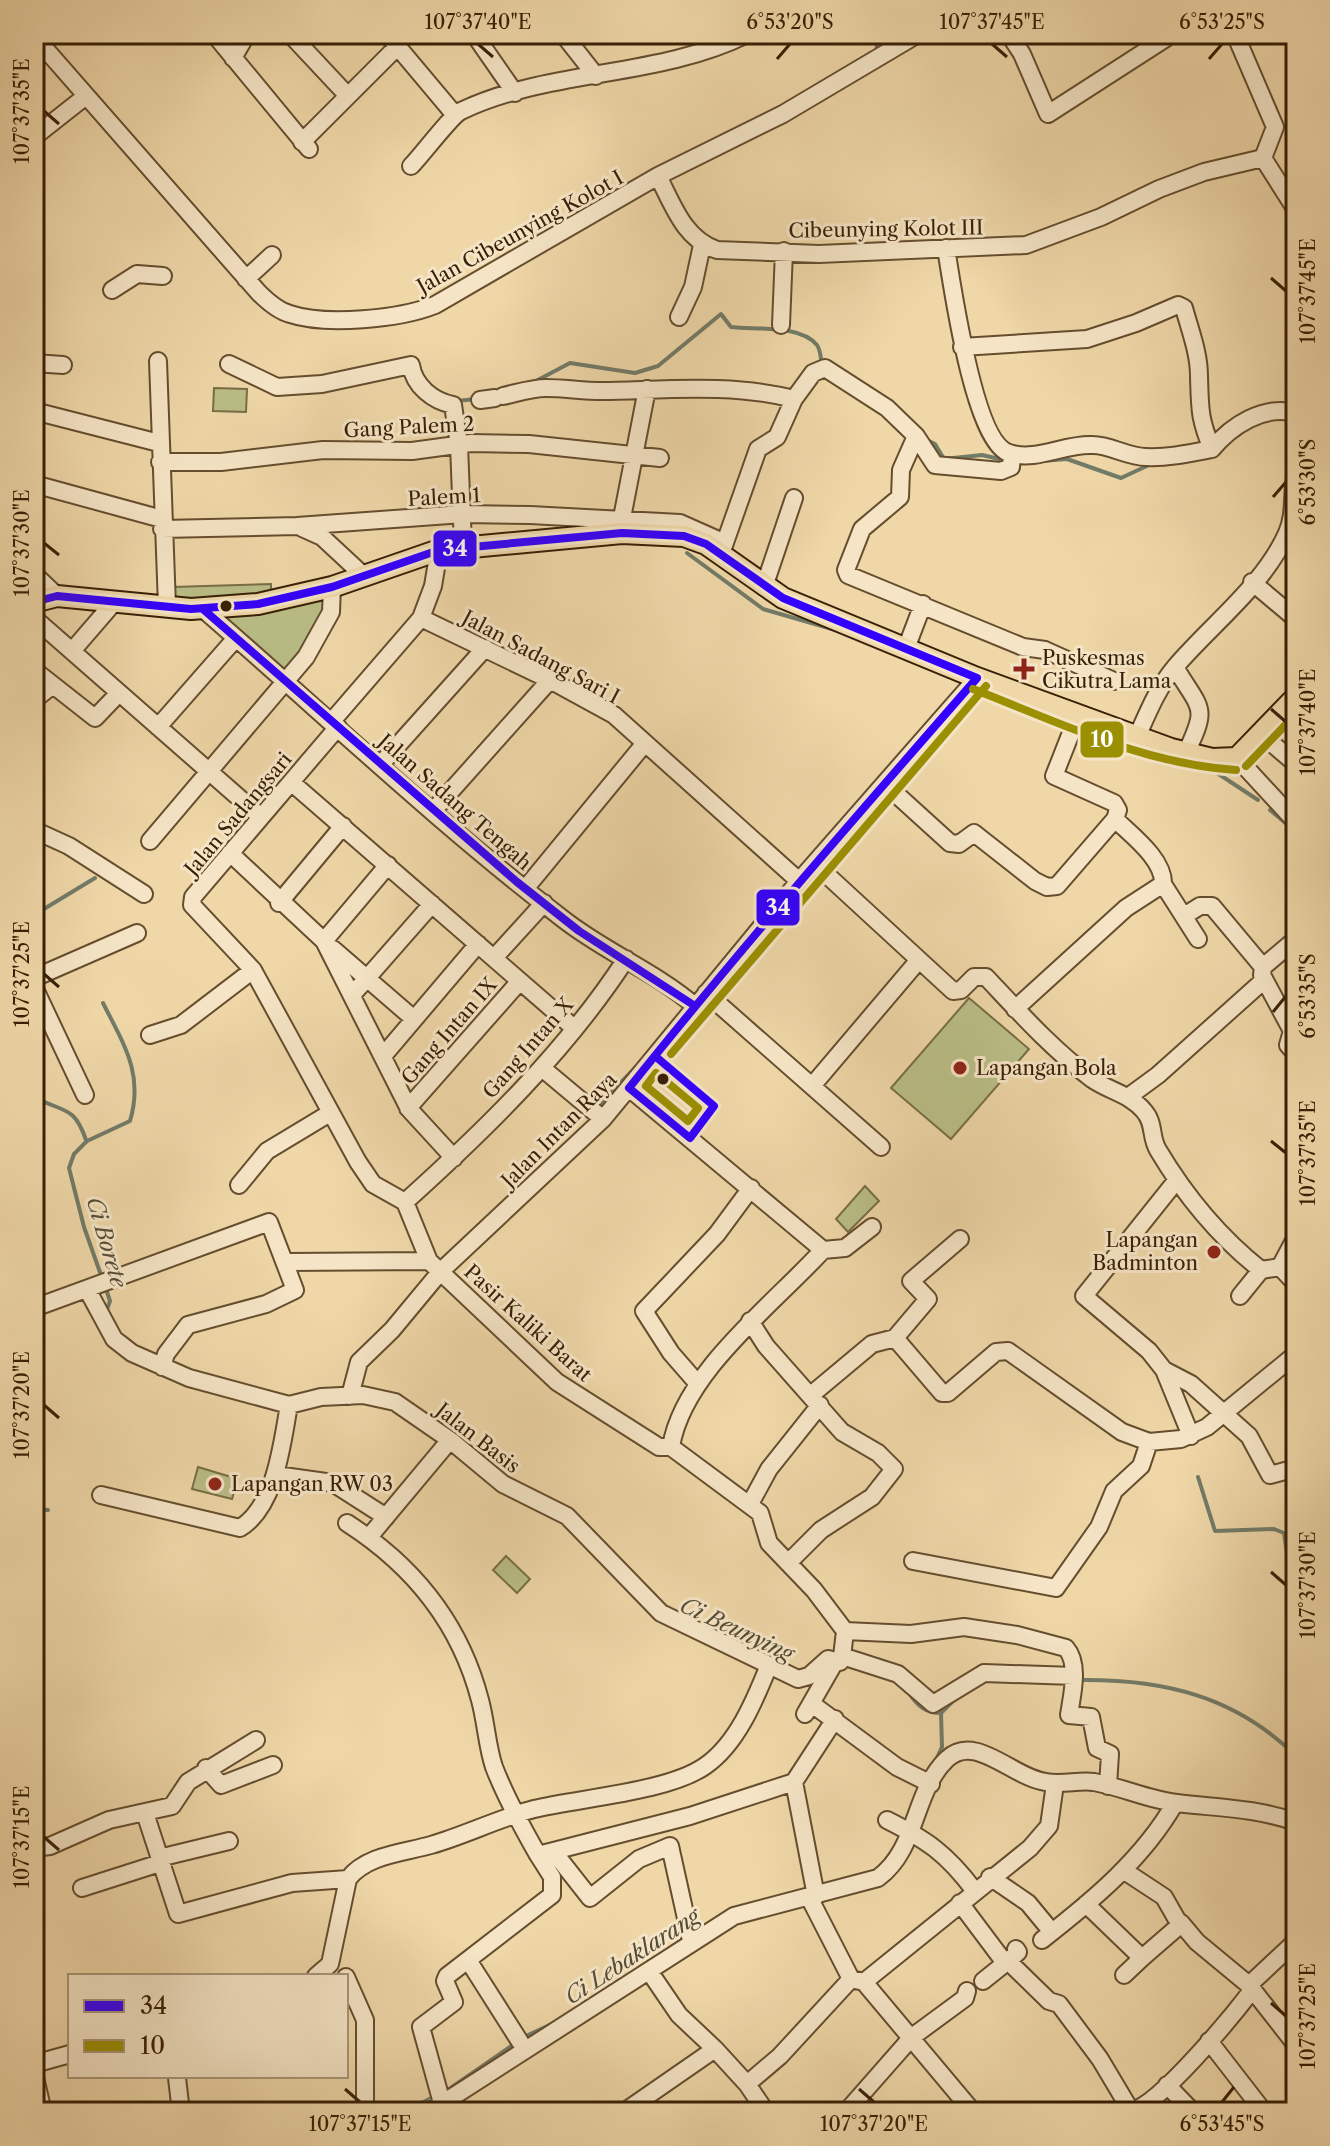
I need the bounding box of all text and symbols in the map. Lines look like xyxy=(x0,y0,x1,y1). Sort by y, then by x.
text: 107°37'40"E xyxy=(424,10,532,34)
text: 6°53'20"S xyxy=(746,10,834,34)
text: 107°37'45"E xyxy=(939,10,1045,34)
text: 6°53'25"S xyxy=(1179,10,1265,34)
text: 107°37'35"E xyxy=(10,58,34,164)
street label: Jalan Cibeunying Kolot I xyxy=(410,165,627,300)
street label: Cibeunying Kolot III xyxy=(788,215,984,243)
text: 107°37'45"E xyxy=(1296,238,1320,344)
street label: Gang Palem 2 xyxy=(343,412,475,442)
text: 6°53'30"S xyxy=(1296,438,1320,526)
street label: Palem 1 xyxy=(407,483,482,511)
text: 107°37'30"E xyxy=(10,489,34,597)
line badge: 34 xyxy=(432,529,478,568)
text: 34 xyxy=(442,535,468,562)
unlabelled marker xyxy=(218,598,234,614)
street label: Jalan Sadang Sari I xyxy=(455,604,624,709)
place label: Puskesmas Cikutra Lama xyxy=(1042,646,1172,693)
marker: Puskesmas Cikutra Lama xyxy=(1013,658,1035,680)
text: 107°37'40"E xyxy=(1296,668,1320,776)
line badge: 10 xyxy=(1079,720,1125,759)
text: 10 xyxy=(1090,726,1114,753)
street label: Jalan Sadang Tengah xyxy=(371,727,537,875)
street label: Jalan Sadangsari xyxy=(177,747,297,883)
line badge: 34 xyxy=(755,888,801,927)
text: 34 xyxy=(765,894,791,921)
text: 107°37'25"E xyxy=(10,921,34,1027)
text: 6°53'35"S xyxy=(1296,953,1320,1039)
street label: Gang Intan IX xyxy=(396,972,502,1089)
street label: Gang Intan X xyxy=(478,992,579,1103)
place label: Lapangan Bola xyxy=(976,1056,1117,1080)
marker: Lapangan Bola xyxy=(951,1059,969,1077)
street label: Jalan Intan Raya xyxy=(494,1067,622,1195)
unlabelled marker xyxy=(655,1071,671,1087)
text: 107°37'35"E xyxy=(1296,1100,1320,1206)
water label: Ci Borete xyxy=(81,1194,133,1292)
place label: Lapangan Badminton xyxy=(1092,1228,1198,1275)
marker: Lapangan Badminton xyxy=(1205,1243,1223,1261)
street label: Pasir Kaliki Barat xyxy=(459,1259,597,1387)
text: 107°37'20"E xyxy=(10,1351,34,1459)
street label: Jalan Basis xyxy=(429,1396,525,1478)
place label: Lapangan RW 03 xyxy=(231,1472,393,1496)
marker: Lapangan RW 03 xyxy=(206,1475,224,1493)
text: 107°37'30"E xyxy=(1296,1531,1320,1639)
water label: Ci Beunying xyxy=(676,1591,799,1668)
text: 107°37'15"E xyxy=(10,1785,34,1889)
water label: Ci Lebaklarang xyxy=(560,1902,706,2010)
text: 107°37'25"E xyxy=(1296,1963,1320,2069)
legend xyxy=(68,1974,348,2078)
text: 34 xyxy=(140,1991,167,2020)
text: 10 xyxy=(140,2031,165,2060)
text: 107°37'15"E xyxy=(308,2112,412,2136)
text: 107°37'20"E xyxy=(820,2112,928,2136)
text: 6°53'45"S xyxy=(1180,2112,1264,2136)

